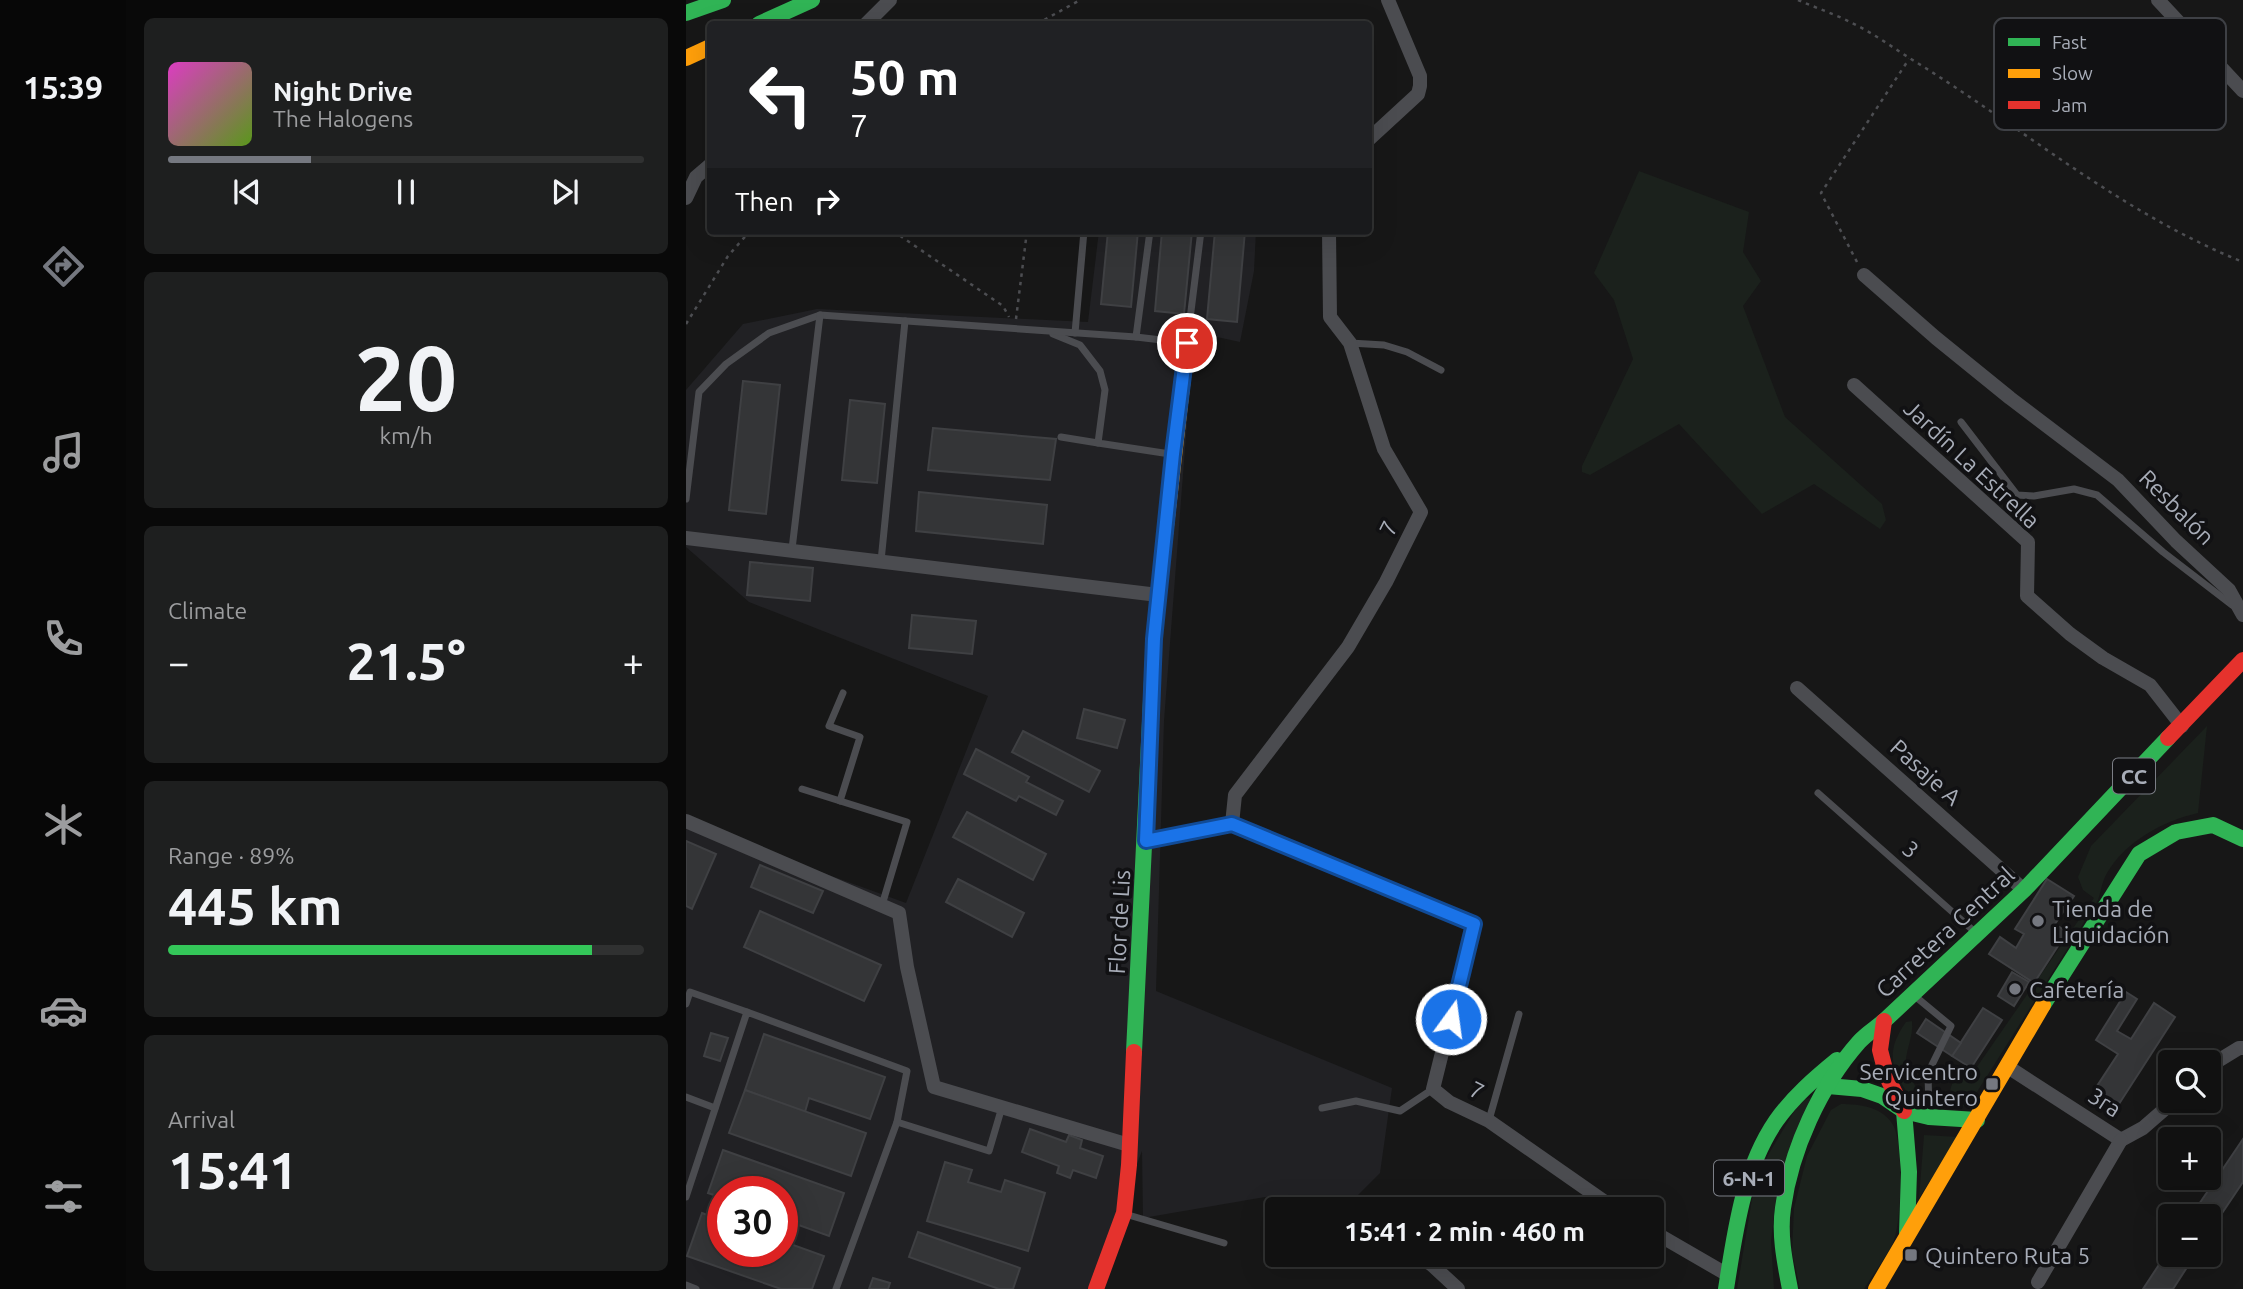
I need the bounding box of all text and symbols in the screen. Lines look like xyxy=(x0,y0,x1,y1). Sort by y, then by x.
legend xyxy=(1994,18,2226,130)
text: Fast xyxy=(2052,31,2087,53)
icon: left xyxy=(735,49,826,140)
text: 50 m xyxy=(850,49,959,104)
text: Slow xyxy=(2052,62,2093,84)
text: 15:39 xyxy=(23,69,103,105)
text: Night Drive xyxy=(273,77,413,106)
text: Jam xyxy=(2052,94,2088,116)
text: The Halogens xyxy=(273,106,413,131)
text: 7 xyxy=(850,107,868,143)
icon: previous xyxy=(228,173,266,211)
icon: pause xyxy=(387,173,425,211)
icon: next xyxy=(546,173,584,211)
icon: right xyxy=(808,182,846,220)
text: Then xyxy=(735,187,794,216)
icon: directions xyxy=(39,242,88,291)
pin xyxy=(1157,313,1217,373)
icon: arrive xyxy=(1168,324,1206,362)
text: 20 xyxy=(355,326,457,428)
street label: Jardín La Estrella xyxy=(1899,395,2045,533)
text: km/h xyxy=(379,423,433,448)
icon: music xyxy=(39,428,88,477)
street label: Resbalón xyxy=(2135,465,2219,549)
street label: 7 xyxy=(1374,517,1402,539)
text: Climate xyxy=(168,598,247,623)
icon: phone xyxy=(39,614,88,663)
text: 21.5° xyxy=(346,632,466,690)
text: − xyxy=(168,641,189,683)
text: + xyxy=(623,641,644,683)
street label: Pasaje A xyxy=(1886,734,1966,810)
road number: CC xyxy=(2113,758,2155,794)
icon: climate xyxy=(39,800,88,849)
street label: 3 xyxy=(1898,835,1924,863)
text: Range · 89% xyxy=(168,843,295,868)
street label: Carretera Central xyxy=(1871,862,2019,1002)
street label: Flor de Lis xyxy=(1104,869,1134,975)
text: 445 km xyxy=(168,877,342,935)
place label: Tienda de Liquidación xyxy=(2052,896,2170,947)
marker: Tienda de Liquidación xyxy=(2030,913,2046,929)
place label: Cafetería xyxy=(2029,977,2124,1002)
marker: Cafetería xyxy=(2007,981,2023,997)
position arrow xyxy=(1414,982,1488,1056)
icon: car xyxy=(39,986,88,1035)
map controls xyxy=(2158,1050,2221,1267)
button: search xyxy=(2158,1050,2221,1113)
place label: Servicentro Quintero xyxy=(1860,1059,1978,1110)
street label: 7 xyxy=(1466,1076,1488,1104)
marker: Servicentro Quintero xyxy=(1984,1076,2000,1092)
street label: 3ra xyxy=(2084,1082,2126,1122)
text: Arrival xyxy=(168,1107,235,1132)
button: + xyxy=(2158,1127,2221,1190)
text: 15:41 xyxy=(168,1141,298,1199)
road number: 6-N-1 xyxy=(1714,1160,1784,1196)
icon: filters xyxy=(39,1172,88,1221)
speed limit sign: 30 xyxy=(707,1176,798,1267)
button: − xyxy=(2158,1204,2221,1267)
text: 15:41 · 2 min · 460 m xyxy=(1344,1217,1585,1246)
place label: Quintero Ruta 5 xyxy=(1925,1243,2090,1268)
marker: Quintero Ruta 5 xyxy=(1903,1247,1919,1263)

